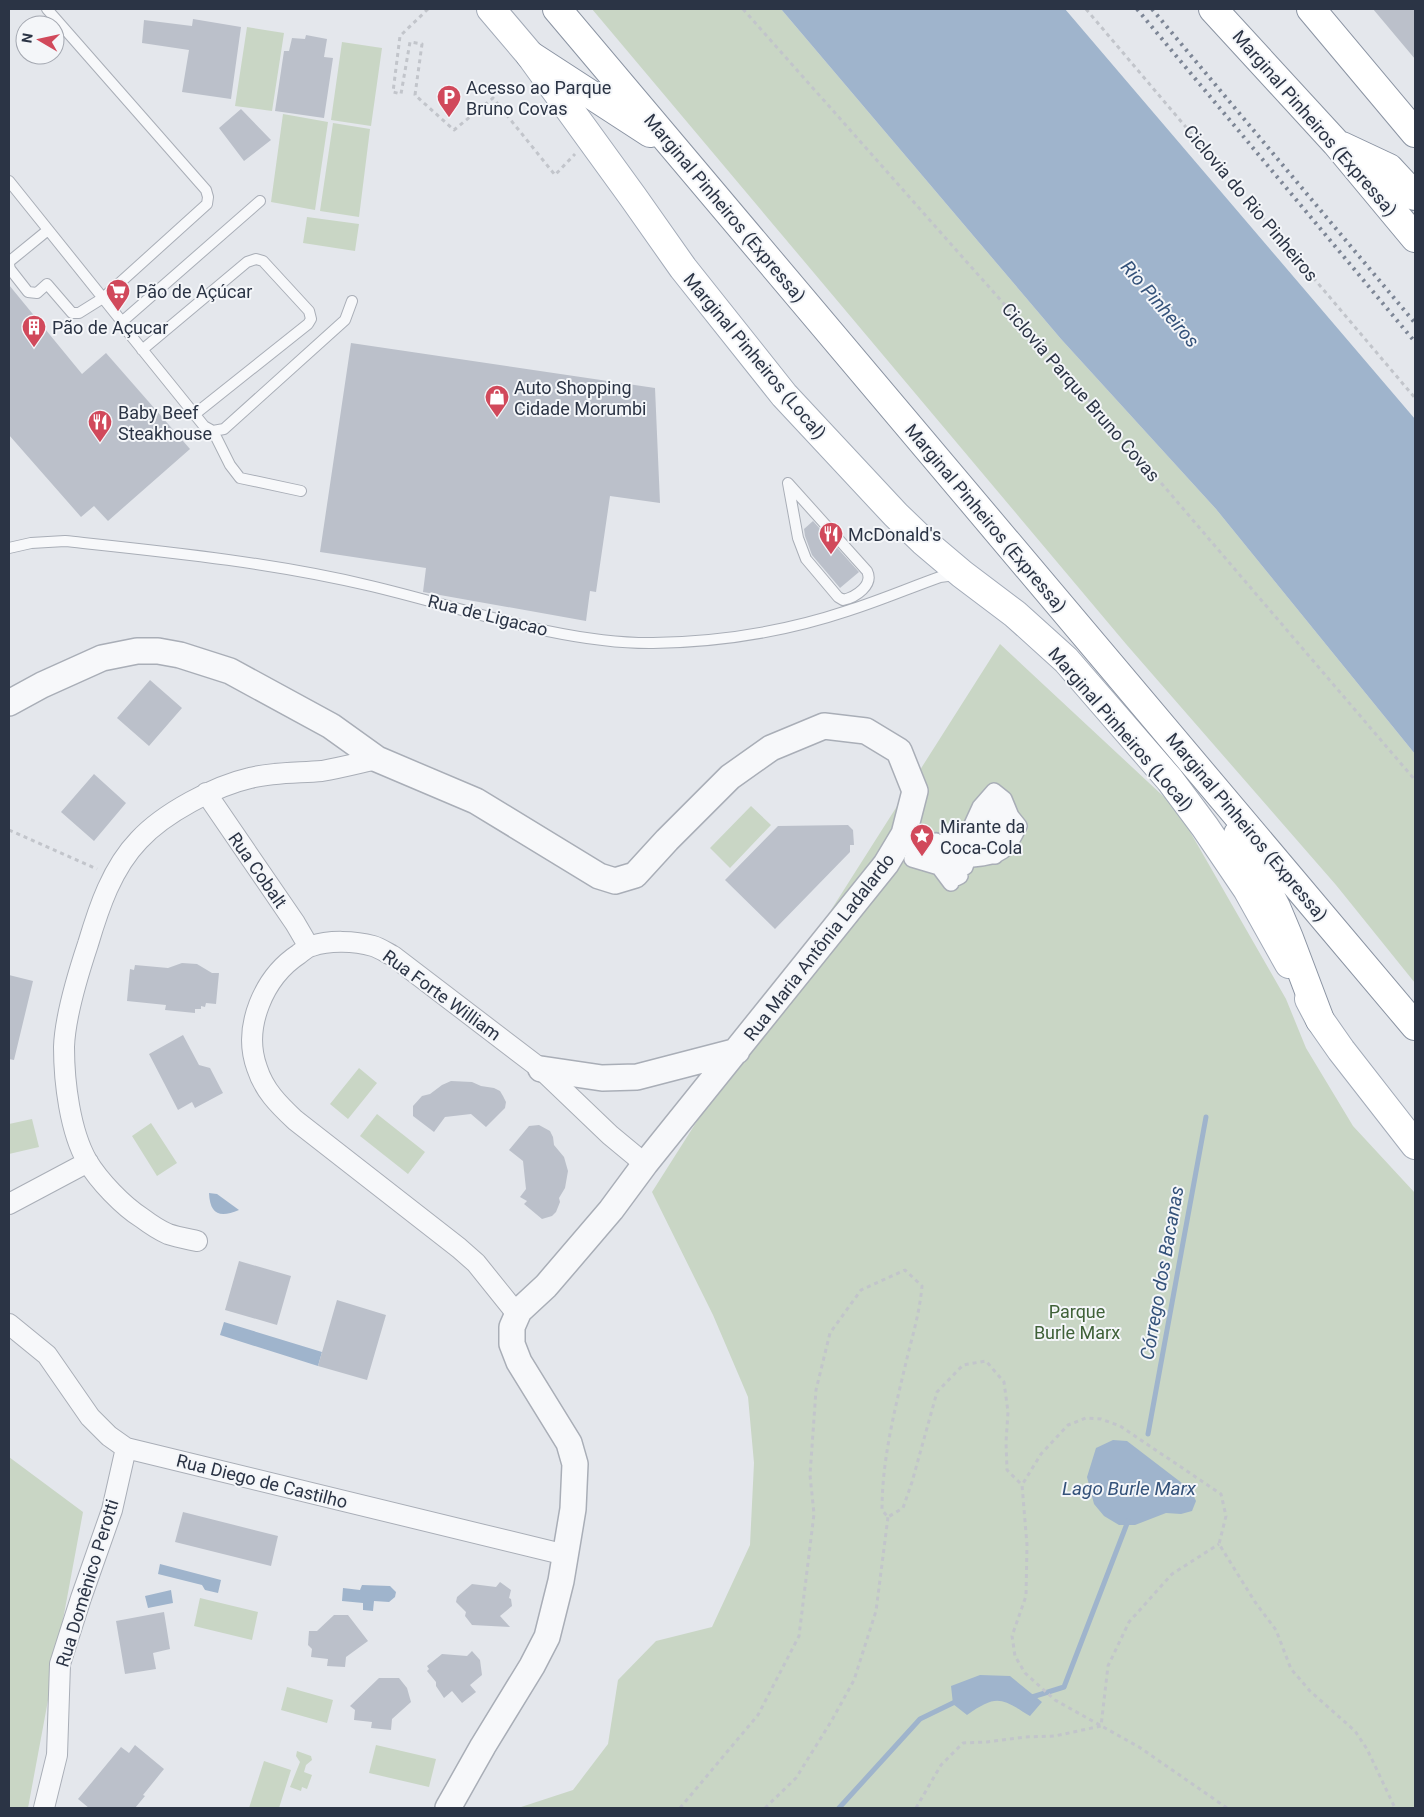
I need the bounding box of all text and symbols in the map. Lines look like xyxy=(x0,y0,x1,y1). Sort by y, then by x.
north arrow xyxy=(15,15,65,65)
street label: Marginal Pinheiros (Expressa) xyxy=(1228,26,1401,221)
text: N xyxy=(18,32,36,44)
place label: Acesso ao Parque Bruno Covas xyxy=(466,77,611,119)
parking icon: Acesso ao Parque Bruno Covas xyxy=(436,84,462,118)
street label: Marginal Pinheiros (Expressa) xyxy=(639,110,810,307)
street label: Ciclovia do Rio Pinheiros xyxy=(1179,121,1323,285)
water label: Rio Pinheiros xyxy=(1116,256,1204,352)
street label: Marginal Pinheiros (Local) xyxy=(679,269,831,444)
supermarket icon: Pão de Açúcar xyxy=(105,278,131,312)
place label: Pão de Açúcar xyxy=(136,281,252,302)
street label: Ciclovia Parque Bruno Covas xyxy=(998,298,1164,486)
building icon: Pão de Açucar xyxy=(21,314,47,348)
place label: Pão de Açucar xyxy=(52,317,168,338)
place label: Auto Shopping Cidade Morumbi xyxy=(514,377,646,419)
shop icon: Auto Shopping Cidade Morumbi xyxy=(484,384,510,418)
place label: Baby Beef Steakhouse xyxy=(118,402,212,444)
restaurant icon: Baby Beef Steakhouse xyxy=(87,409,113,443)
street label: Marginal Pinheiros (Expressa) xyxy=(900,420,1071,617)
restaurant icon: McDonald's xyxy=(818,521,844,555)
place label: McDonald's xyxy=(848,524,941,545)
street label: Rua de Ligacao xyxy=(426,590,550,640)
street label: Marginal Pinheiros (Local) xyxy=(1043,643,1198,816)
street label: Marginal Pinheiros (Expressa) xyxy=(1161,729,1332,926)
place label: Mirante da Coca-Cola xyxy=(940,816,1025,858)
place icon: Mirante da Coca-Cola xyxy=(909,823,935,857)
street label: Rua Cobalt xyxy=(224,828,292,912)
street label: Rua Maria Antônia Ladalardo xyxy=(739,849,899,1045)
street label: Rua Forte William xyxy=(379,945,505,1045)
water label: Córrego dos Bacanas xyxy=(1135,1184,1189,1362)
park label: Parque Burle Marx xyxy=(1034,1301,1120,1343)
street label: Rua Diego de Castilho xyxy=(174,1450,350,1512)
water label: Lago Burle Marx xyxy=(1062,1477,1197,1500)
street label: Rua Domênico Perotti xyxy=(51,1497,123,1669)

